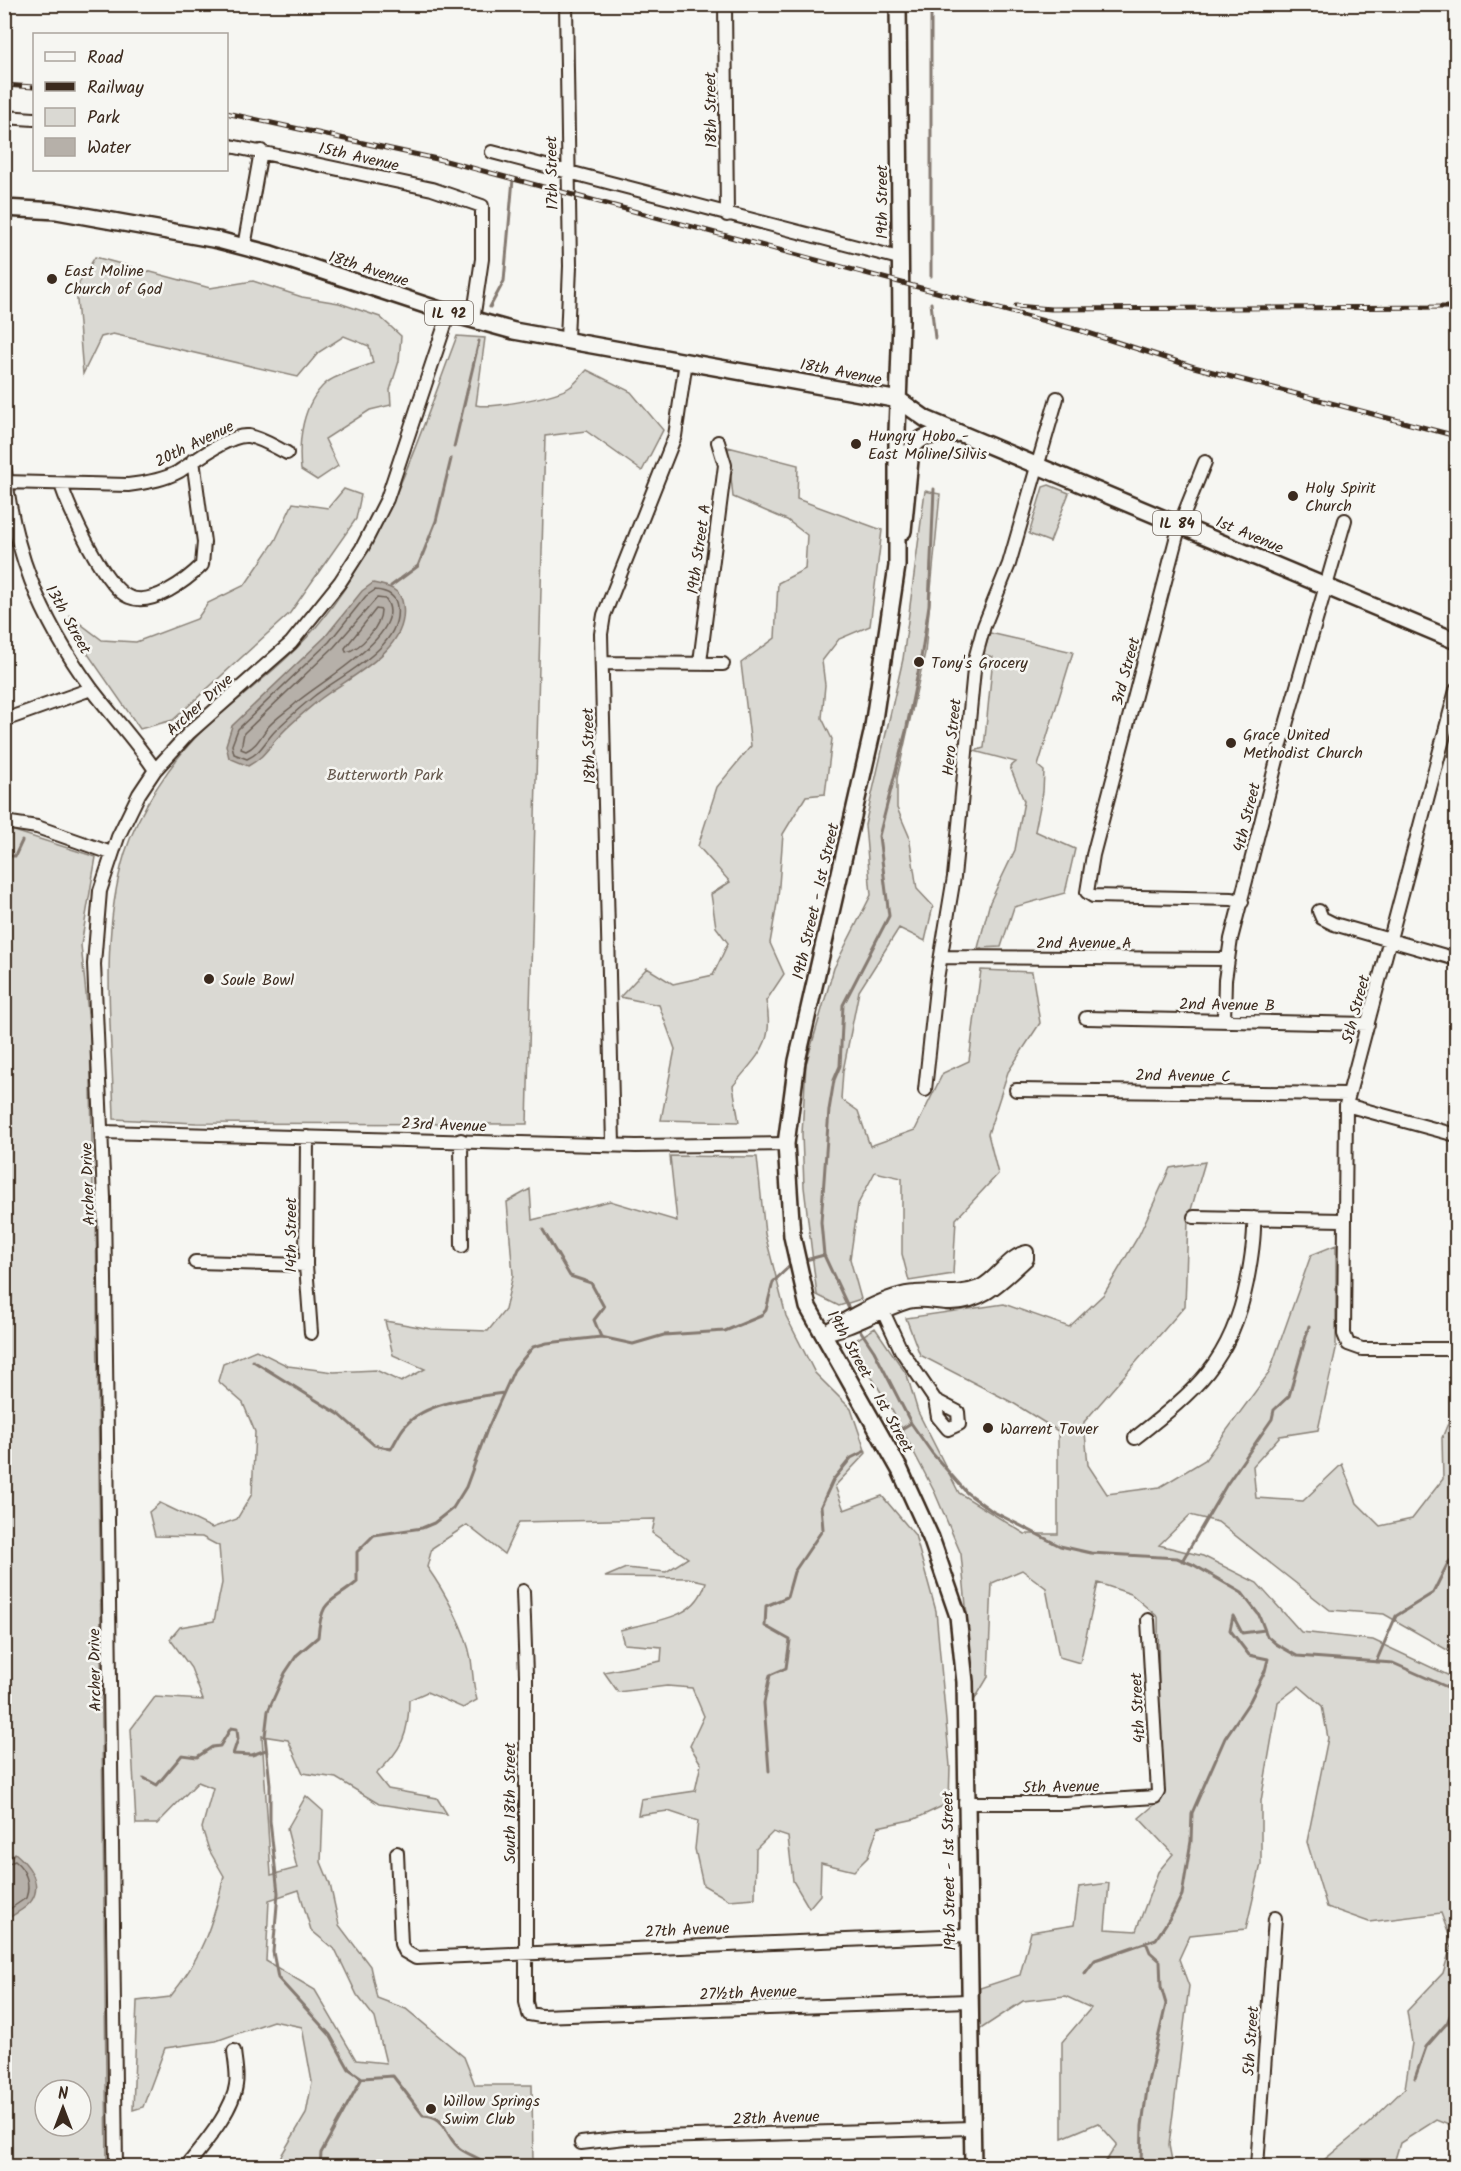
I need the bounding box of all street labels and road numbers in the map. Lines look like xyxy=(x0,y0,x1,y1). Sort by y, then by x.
street label: 18th Street xyxy=(698,71,725,148)
street label: 17th Street xyxy=(539,135,566,210)
street label: 15th Avenue xyxy=(316,136,401,179)
street label: 19th Street xyxy=(870,164,895,239)
street label: 18th Avenue xyxy=(325,245,412,294)
road number: IL 92 xyxy=(425,301,473,325)
street label: 18th Avenue xyxy=(798,352,884,393)
street label: 20th Avenue xyxy=(151,414,239,474)
street label: 19th Street A xyxy=(681,502,718,596)
street label: 1st Avenue xyxy=(1212,510,1287,561)
road number: IL 84 xyxy=(1153,511,1201,535)
street label: 13th Street xyxy=(38,580,97,660)
street label: 3rd Street xyxy=(1105,634,1148,708)
street label: Archer Drive xyxy=(161,668,239,742)
street label: Hero Street xyxy=(936,697,969,777)
street label: 18th Street xyxy=(576,707,603,785)
street label: 4th Street xyxy=(1227,779,1268,855)
street label: 19th Street - 1st Street xyxy=(786,820,847,982)
street label: 2nd Avenue A xyxy=(1036,931,1132,956)
street label: 5th Street xyxy=(1335,971,1378,1047)
street label: 2nd Avenue B xyxy=(1179,992,1275,1019)
street label: 2nd Avenue C xyxy=(1135,1063,1231,1090)
street label: 23rd Avenue xyxy=(401,1112,487,1139)
street label: Archer Drive xyxy=(75,1142,102,1226)
street label: 14th Street xyxy=(279,1196,304,1273)
street label: 19th Street - 1st Street xyxy=(820,1306,920,1458)
street label: Archer Drive xyxy=(82,1628,109,1712)
street label: 4th Street xyxy=(1124,1671,1153,1744)
street label: South 18th Street xyxy=(498,1742,523,1864)
street label: 5th Avenue xyxy=(1022,1774,1100,1801)
street label: 19th Street - 1st Street xyxy=(936,1790,963,1951)
street label: 27th Avenue xyxy=(644,1916,730,1945)
street label: 27½th Avenue xyxy=(699,1979,797,2008)
street label: 5th Street xyxy=(1237,2004,1266,2077)
street label: 28th Avenue xyxy=(732,2104,820,2133)

